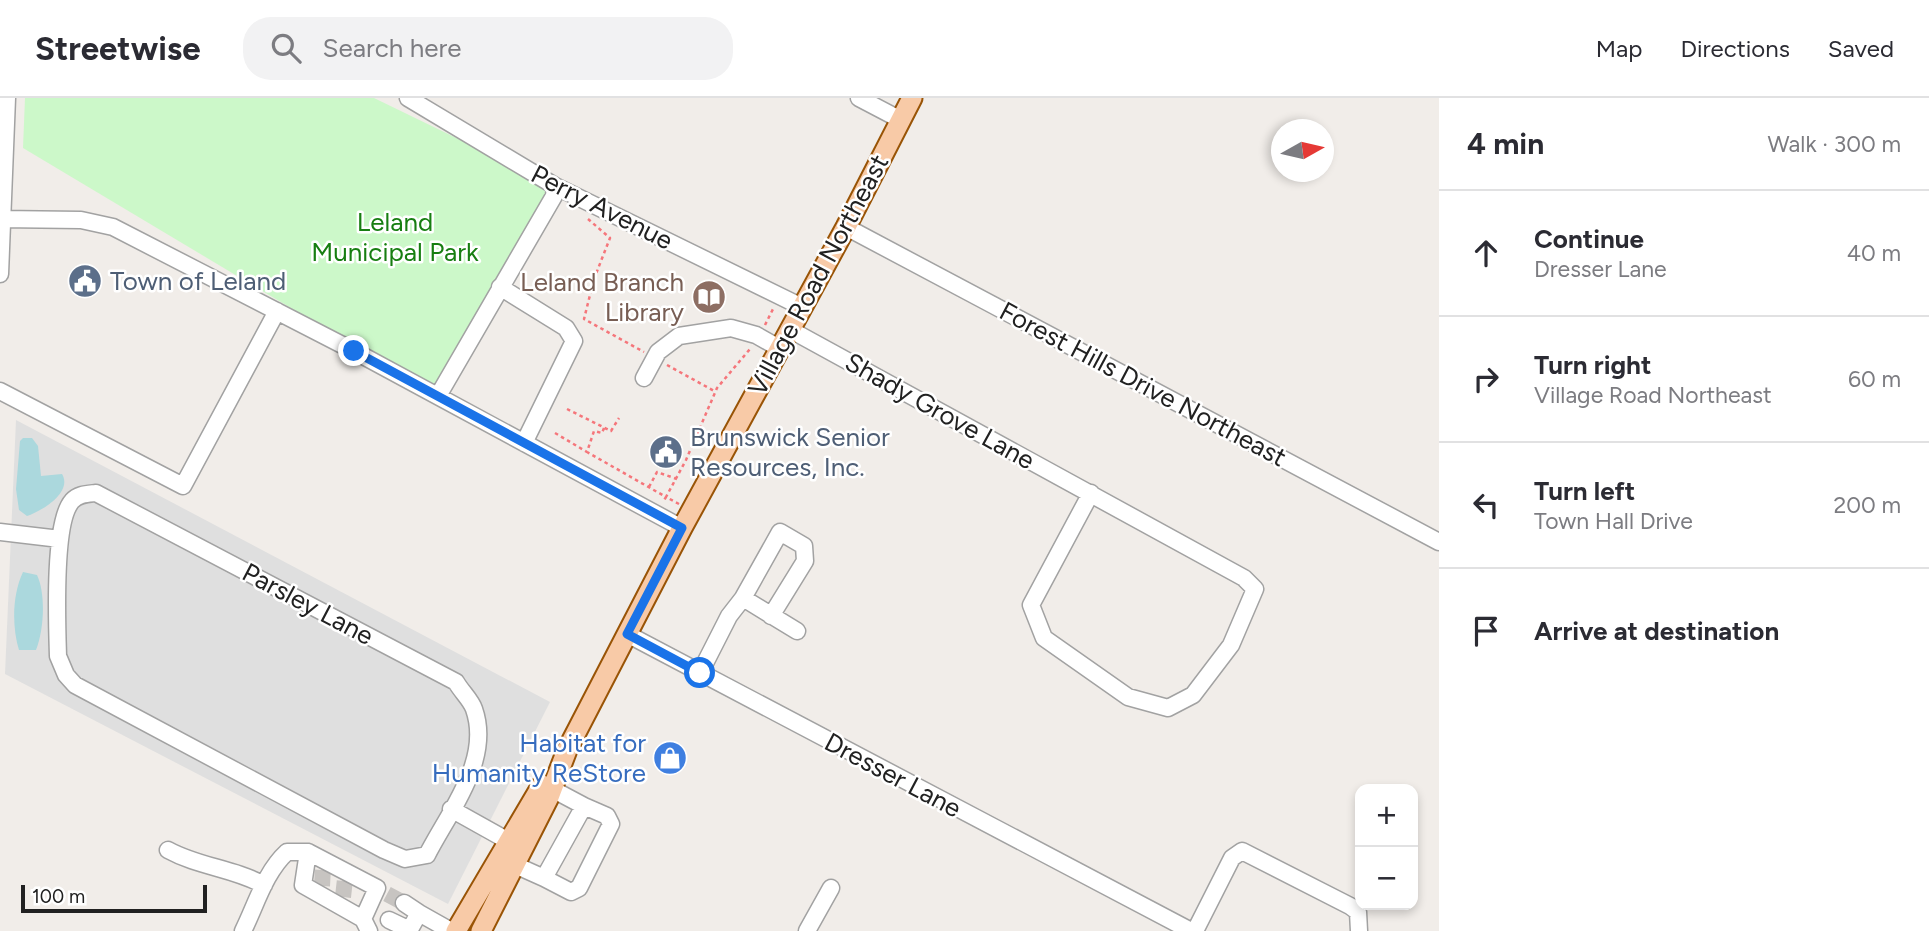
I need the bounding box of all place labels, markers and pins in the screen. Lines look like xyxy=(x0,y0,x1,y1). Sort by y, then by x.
public building icon: Town of Leland xyxy=(66,262,104,300)
place label: Town of Leland xyxy=(110,265,286,297)
place label: Leland Branch Library xyxy=(520,266,684,328)
library icon: Leland Branch Library xyxy=(690,278,728,316)
place label: Brunswick Senior Resources, Inc. xyxy=(690,421,890,483)
public building icon: Brunswick Senior Resources, Inc. xyxy=(647,433,685,471)
place label: Habitat for Humanity ReStore xyxy=(432,727,646,789)
shop icon: Habitat for Humanity ReStore xyxy=(651,739,689,777)

